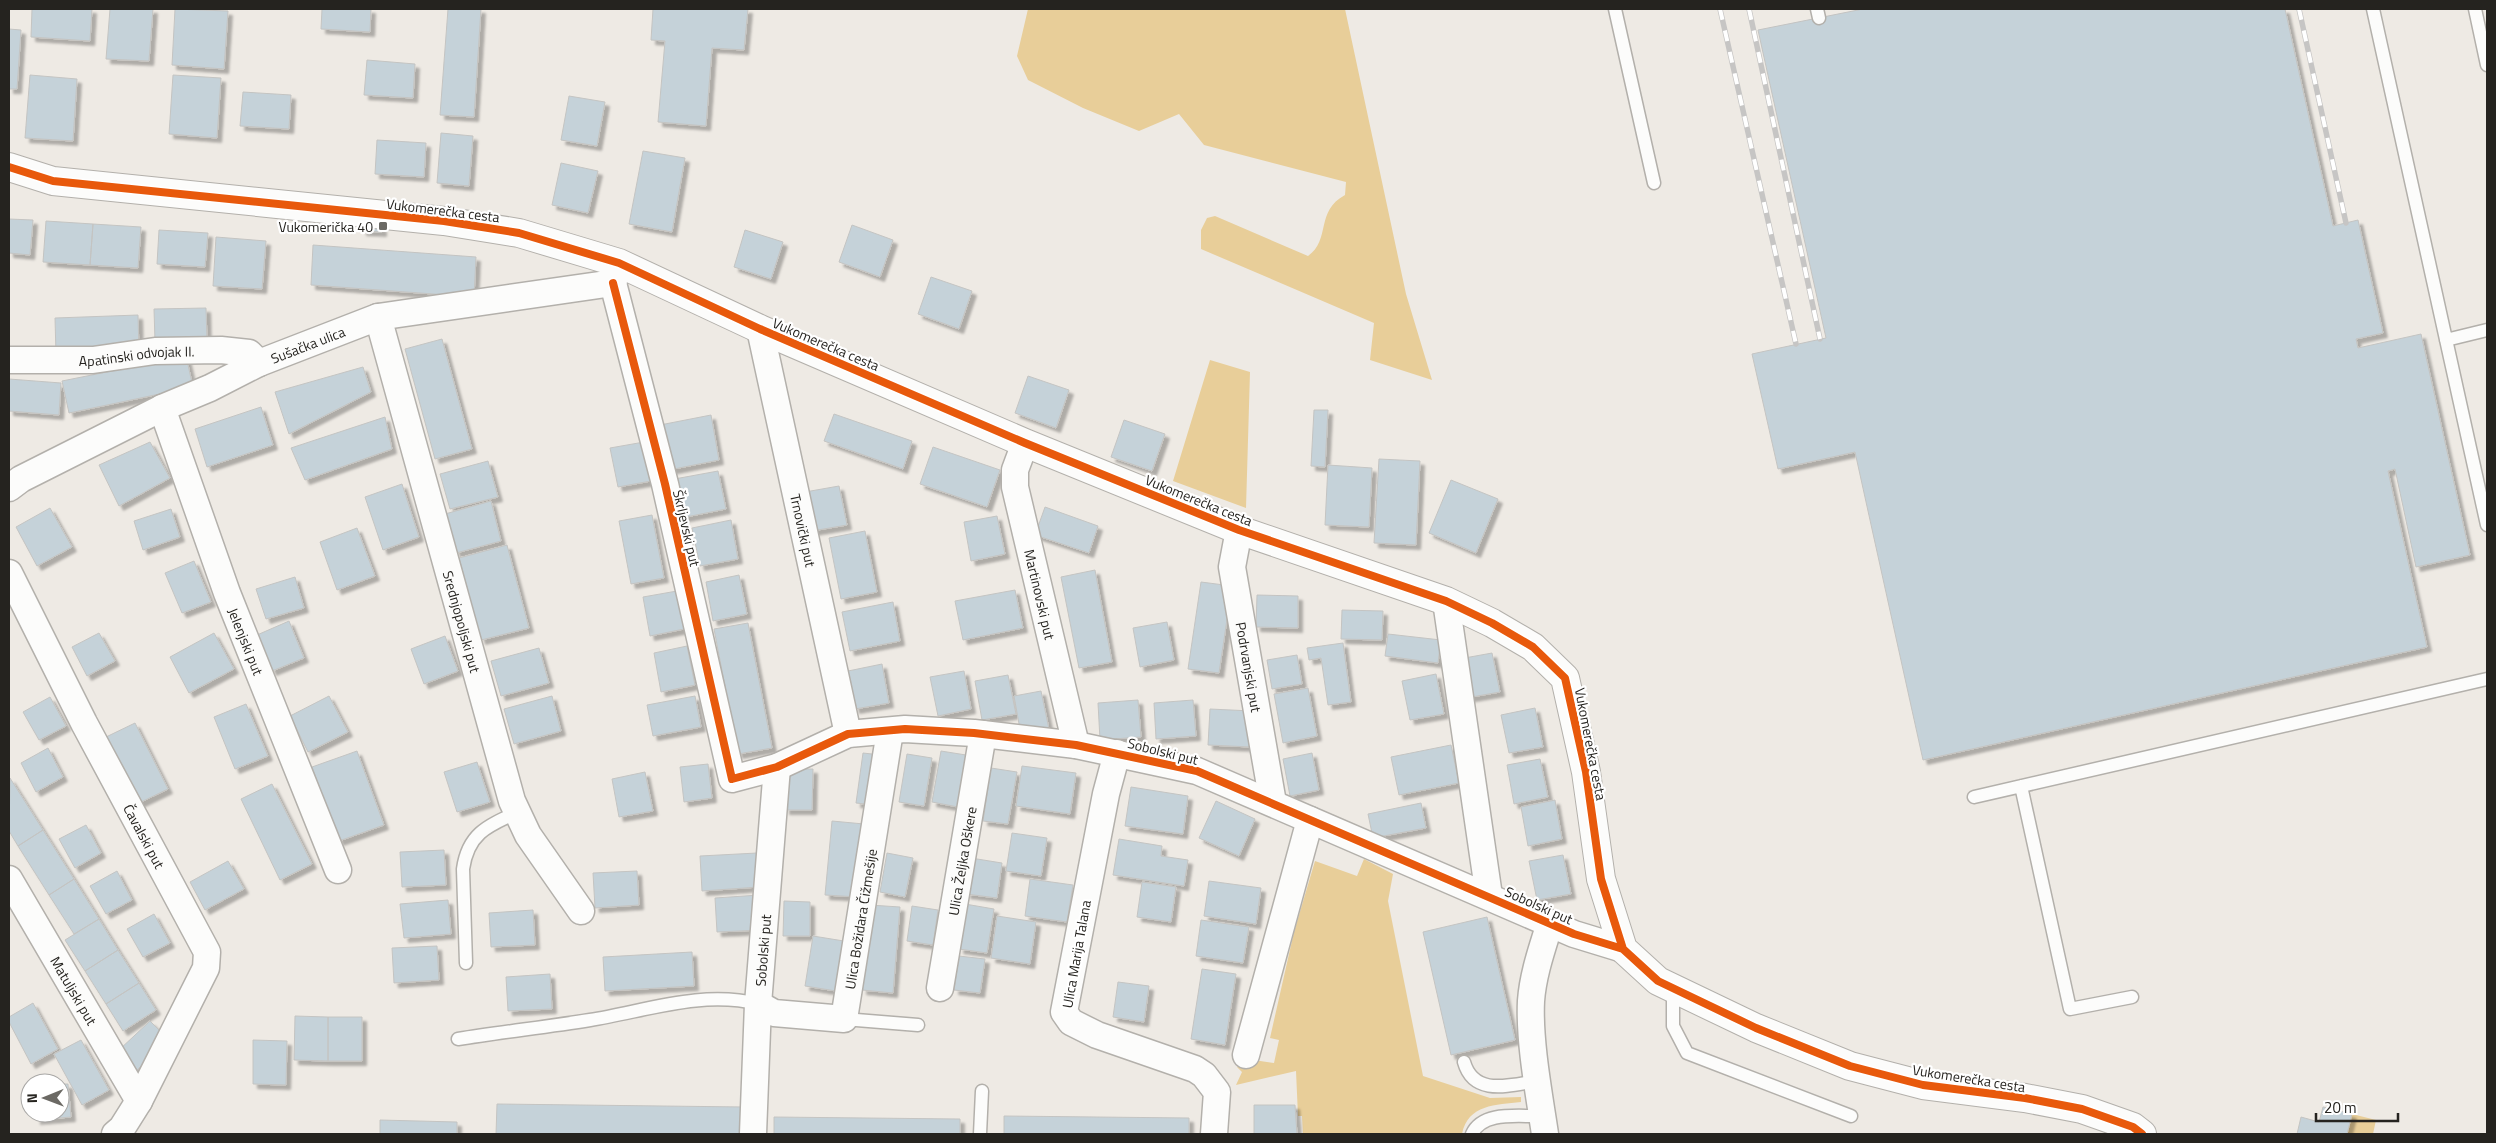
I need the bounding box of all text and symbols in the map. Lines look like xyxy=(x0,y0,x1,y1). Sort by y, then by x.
street label: Vukomerečka cesta xyxy=(385,193,501,227)
place label: Vukomerička 40 xyxy=(279,216,373,237)
marker: Vukomerička 40 xyxy=(377,220,389,232)
street label: Vukomerečka cesta xyxy=(769,312,883,376)
street label: Sušačka ulica xyxy=(267,320,348,368)
street label: Apatinski odvojak II. xyxy=(79,340,195,371)
street label: Vukomerečka cesta xyxy=(1142,469,1256,531)
street label: Škrljevski put xyxy=(668,488,706,569)
street label: Trnovički put xyxy=(786,492,822,569)
street label: Martinovski put xyxy=(1020,547,1061,642)
street label: Srednjopoljski put xyxy=(438,568,486,675)
street label: Jelenjski put xyxy=(223,604,269,678)
street label: Podrvanjski put xyxy=(1231,620,1268,714)
street label: Vukomerečka cesta xyxy=(1570,686,1612,802)
street label: Sobolski put xyxy=(1125,732,1201,770)
street label: Čavalski put xyxy=(119,800,171,872)
street label: Ulica Željka Oškere xyxy=(942,805,981,917)
street label: Ulica Božidara Čižmešije xyxy=(838,847,882,991)
street label: Sobolski put xyxy=(1502,881,1576,929)
street label: Ulica Marija Talana xyxy=(1056,898,1096,1010)
street label: Sobolski put xyxy=(749,913,776,987)
street label: Matuljski put xyxy=(46,952,103,1029)
street label: Vukomerečka cesta xyxy=(1911,1059,2027,1097)
north arrow xyxy=(20,1073,70,1123)
scale bar xyxy=(2316,1090,2398,1122)
text: N xyxy=(21,1093,42,1103)
text: 20 m xyxy=(2324,1096,2357,1119)

